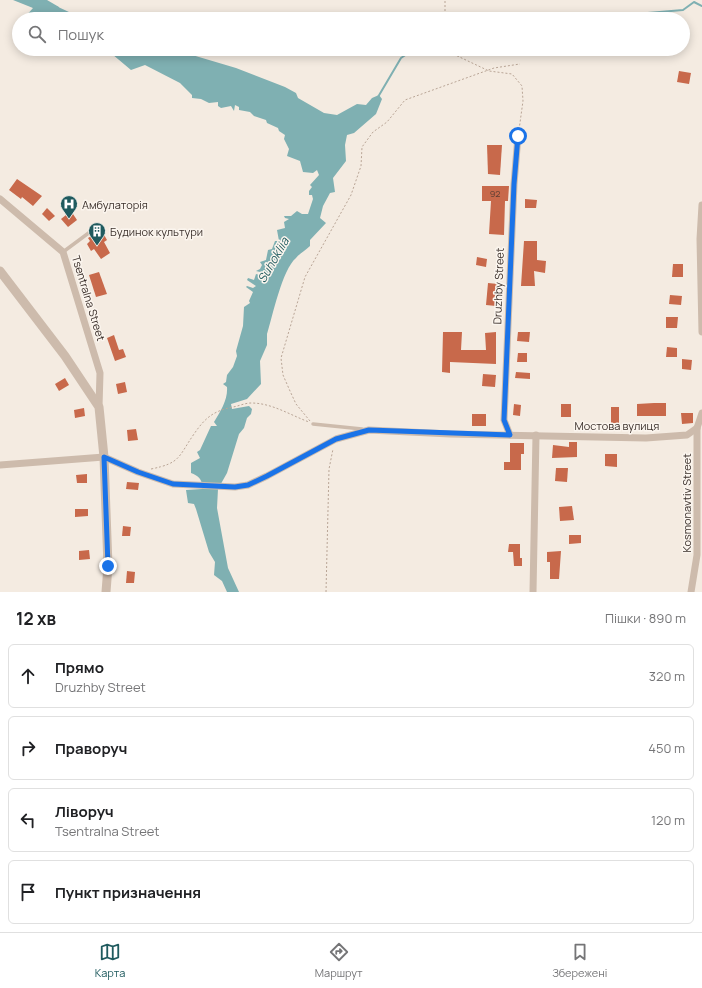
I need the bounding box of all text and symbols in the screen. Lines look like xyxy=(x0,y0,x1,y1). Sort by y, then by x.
search box xyxy=(12,12,690,56)
icon: search xyxy=(26,23,48,45)
text: Пошук xyxy=(58,24,104,45)
route start xyxy=(509,127,527,145)
house number: 92 xyxy=(490,187,500,200)
hospital icon: Амбулаторія xyxy=(59,194,79,219)
place label: Амбулаторія xyxy=(82,197,148,212)
building icon: Будинок культури xyxy=(87,221,107,246)
place label: Будинок культури xyxy=(110,224,203,239)
water label: Suhokliia xyxy=(253,233,293,286)
street label: Druzhby Street xyxy=(489,247,507,325)
street label: Tsentralna Street xyxy=(69,254,109,342)
street label: Мостова вулиця xyxy=(575,418,659,433)
street label: Kosmonavtiv Street xyxy=(679,453,694,553)
route end xyxy=(99,557,117,575)
text: 12 хв xyxy=(16,607,56,630)
text: Пішки · 890 m xyxy=(605,609,686,627)
text: Прямо xyxy=(55,657,104,678)
icon: ahead xyxy=(17,665,39,687)
text: 320 m xyxy=(649,667,685,685)
text: Druzhby Street xyxy=(55,678,146,696)
icon: right xyxy=(17,737,39,759)
text: Праворуч xyxy=(55,738,127,759)
text: 450 m xyxy=(648,739,685,757)
text: Ліворуч xyxy=(55,801,114,822)
icon: left xyxy=(17,809,39,831)
text: 120 m xyxy=(651,811,685,829)
text: Tsentralna Street xyxy=(55,822,160,840)
icon: arrive xyxy=(17,881,39,903)
text: Пункт призначення xyxy=(55,882,201,903)
tab: Карта xyxy=(95,941,125,980)
tab: Маршрут xyxy=(315,941,363,980)
tab: Збережені xyxy=(552,941,607,980)

